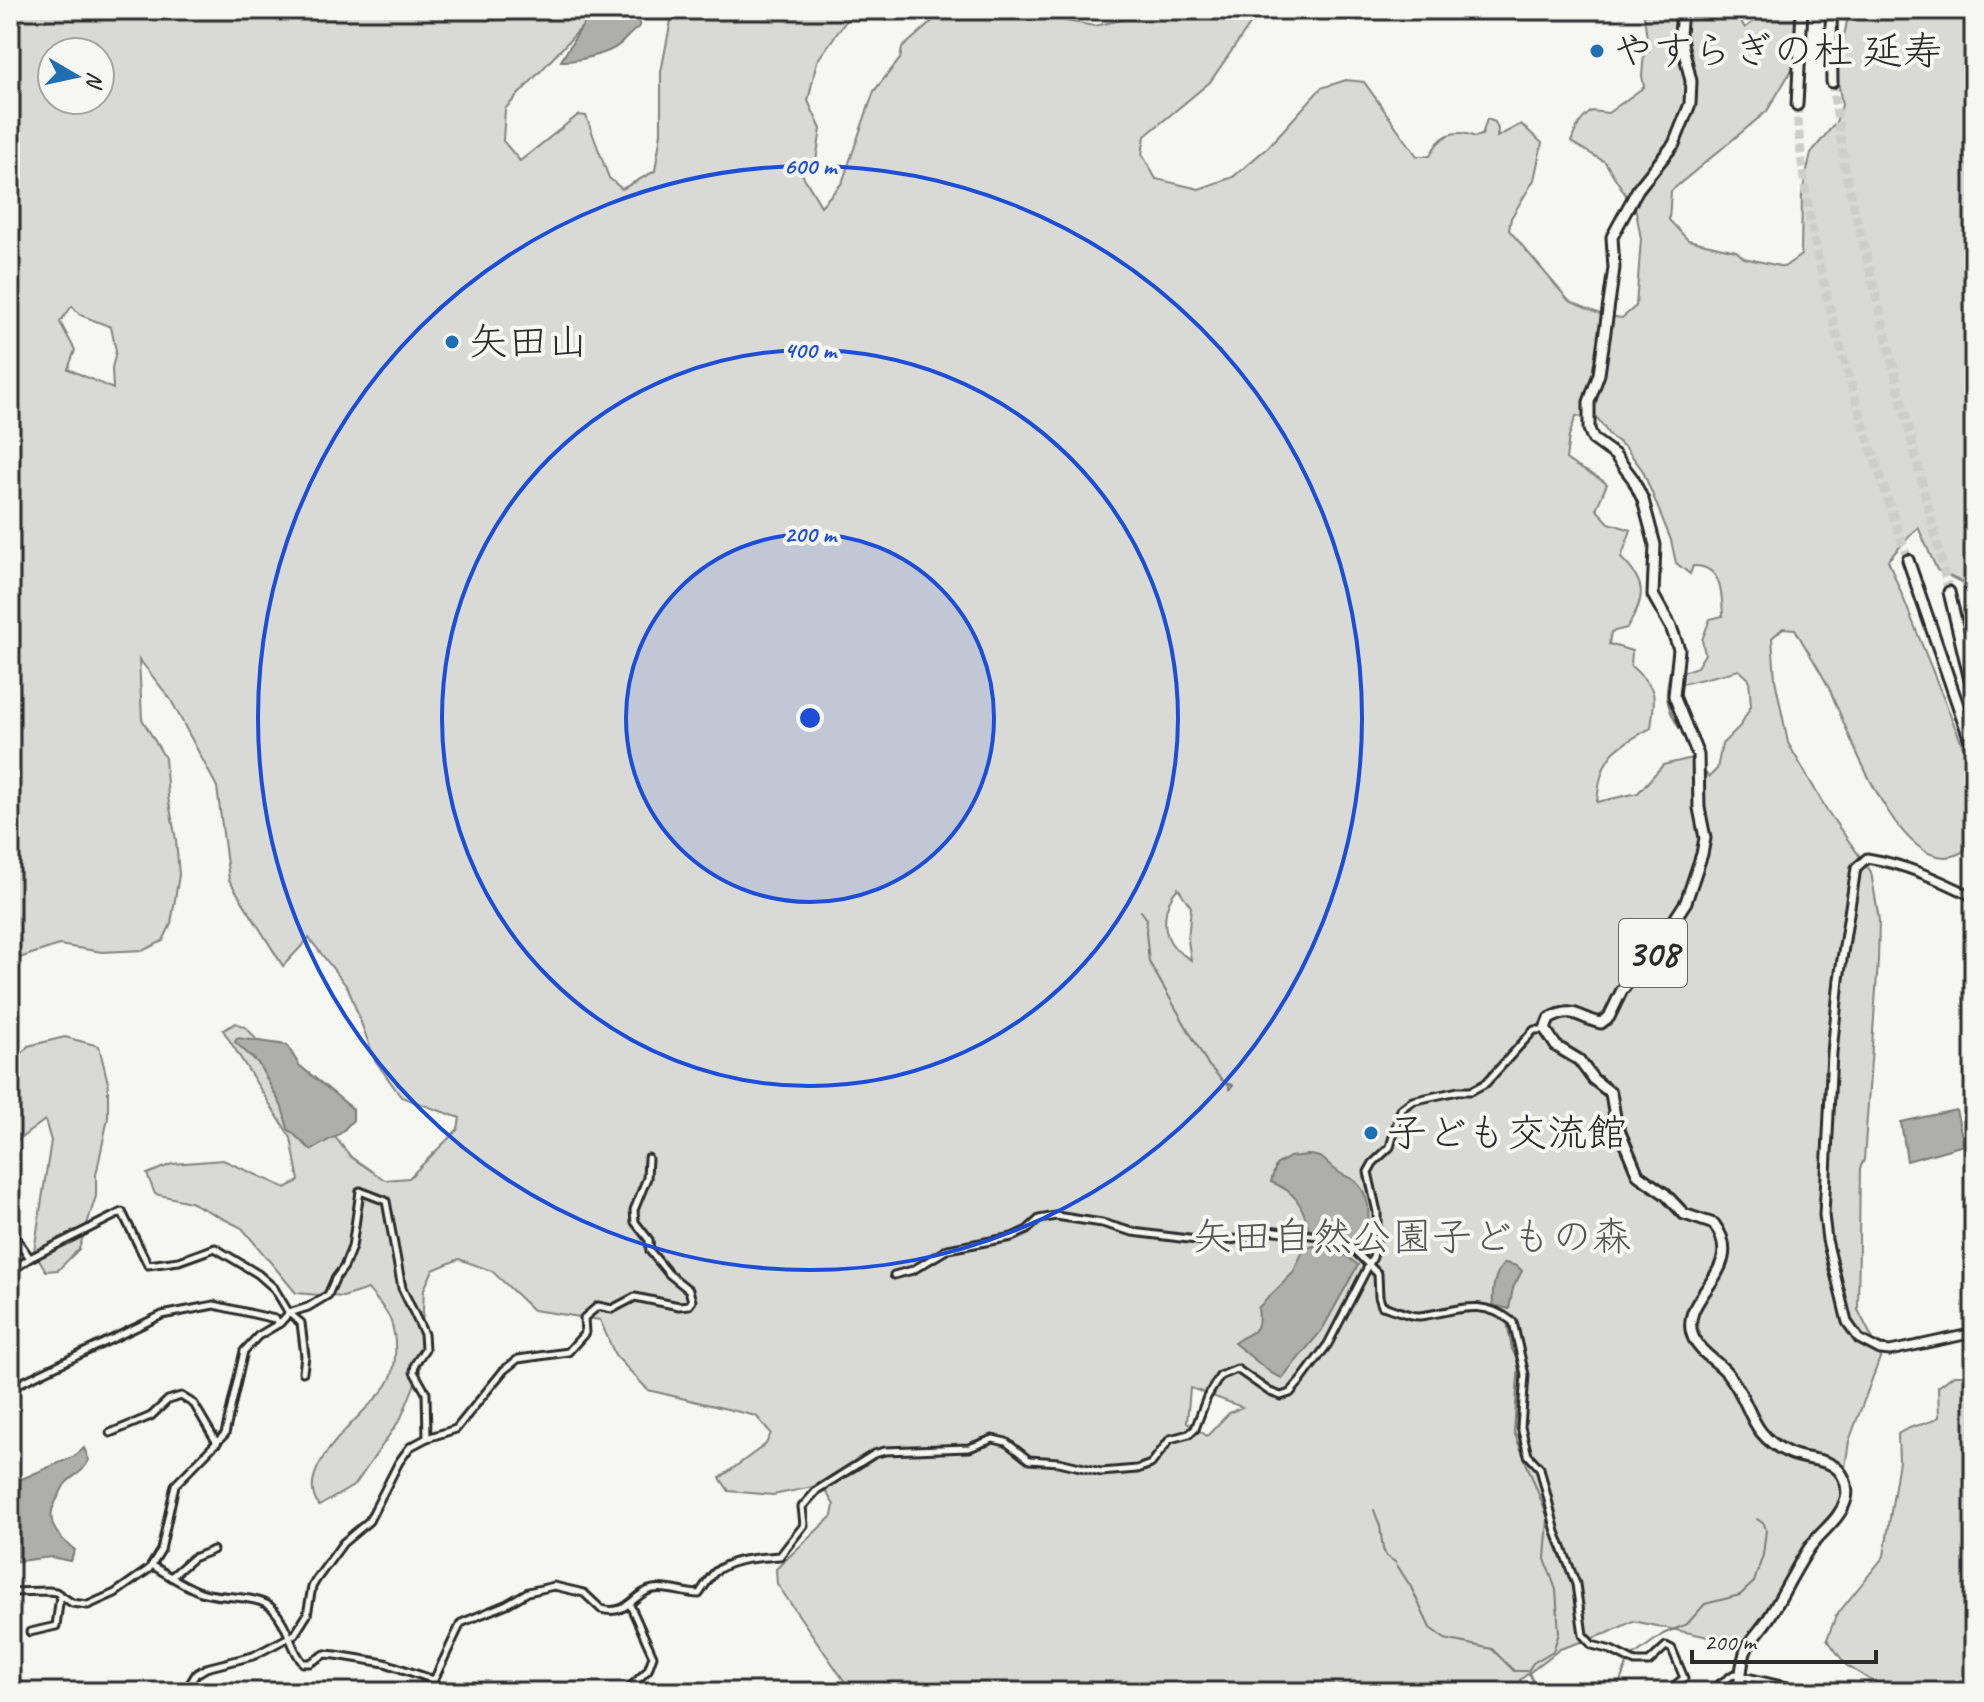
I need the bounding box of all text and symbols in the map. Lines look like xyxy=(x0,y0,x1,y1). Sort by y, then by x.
place label: やすらぎの杜 延寿 xyxy=(1613,26,1943,76)
north arrow xyxy=(36,36,116,116)
marker: やすらぎの杜 延寿 xyxy=(1588,42,1606,60)
text: N xyxy=(79,70,110,91)
text: 600 m xyxy=(784,151,839,181)
place label: 矢田山 xyxy=(468,317,588,367)
marker: 矢田山 xyxy=(443,333,461,351)
text: 400 m xyxy=(784,335,838,365)
text: 200 m xyxy=(784,519,838,549)
centre of rings xyxy=(796,704,824,732)
road number: 308 xyxy=(1619,919,1687,987)
place label: 子ども交流館 xyxy=(1387,1108,1627,1158)
marker: 子ども交流館 xyxy=(1362,1124,1380,1142)
park label: 矢田自然公園子どもの森 xyxy=(1192,1212,1632,1262)
scale bar xyxy=(1692,1614,1876,1664)
text: 200 m xyxy=(1704,1627,1758,1657)

